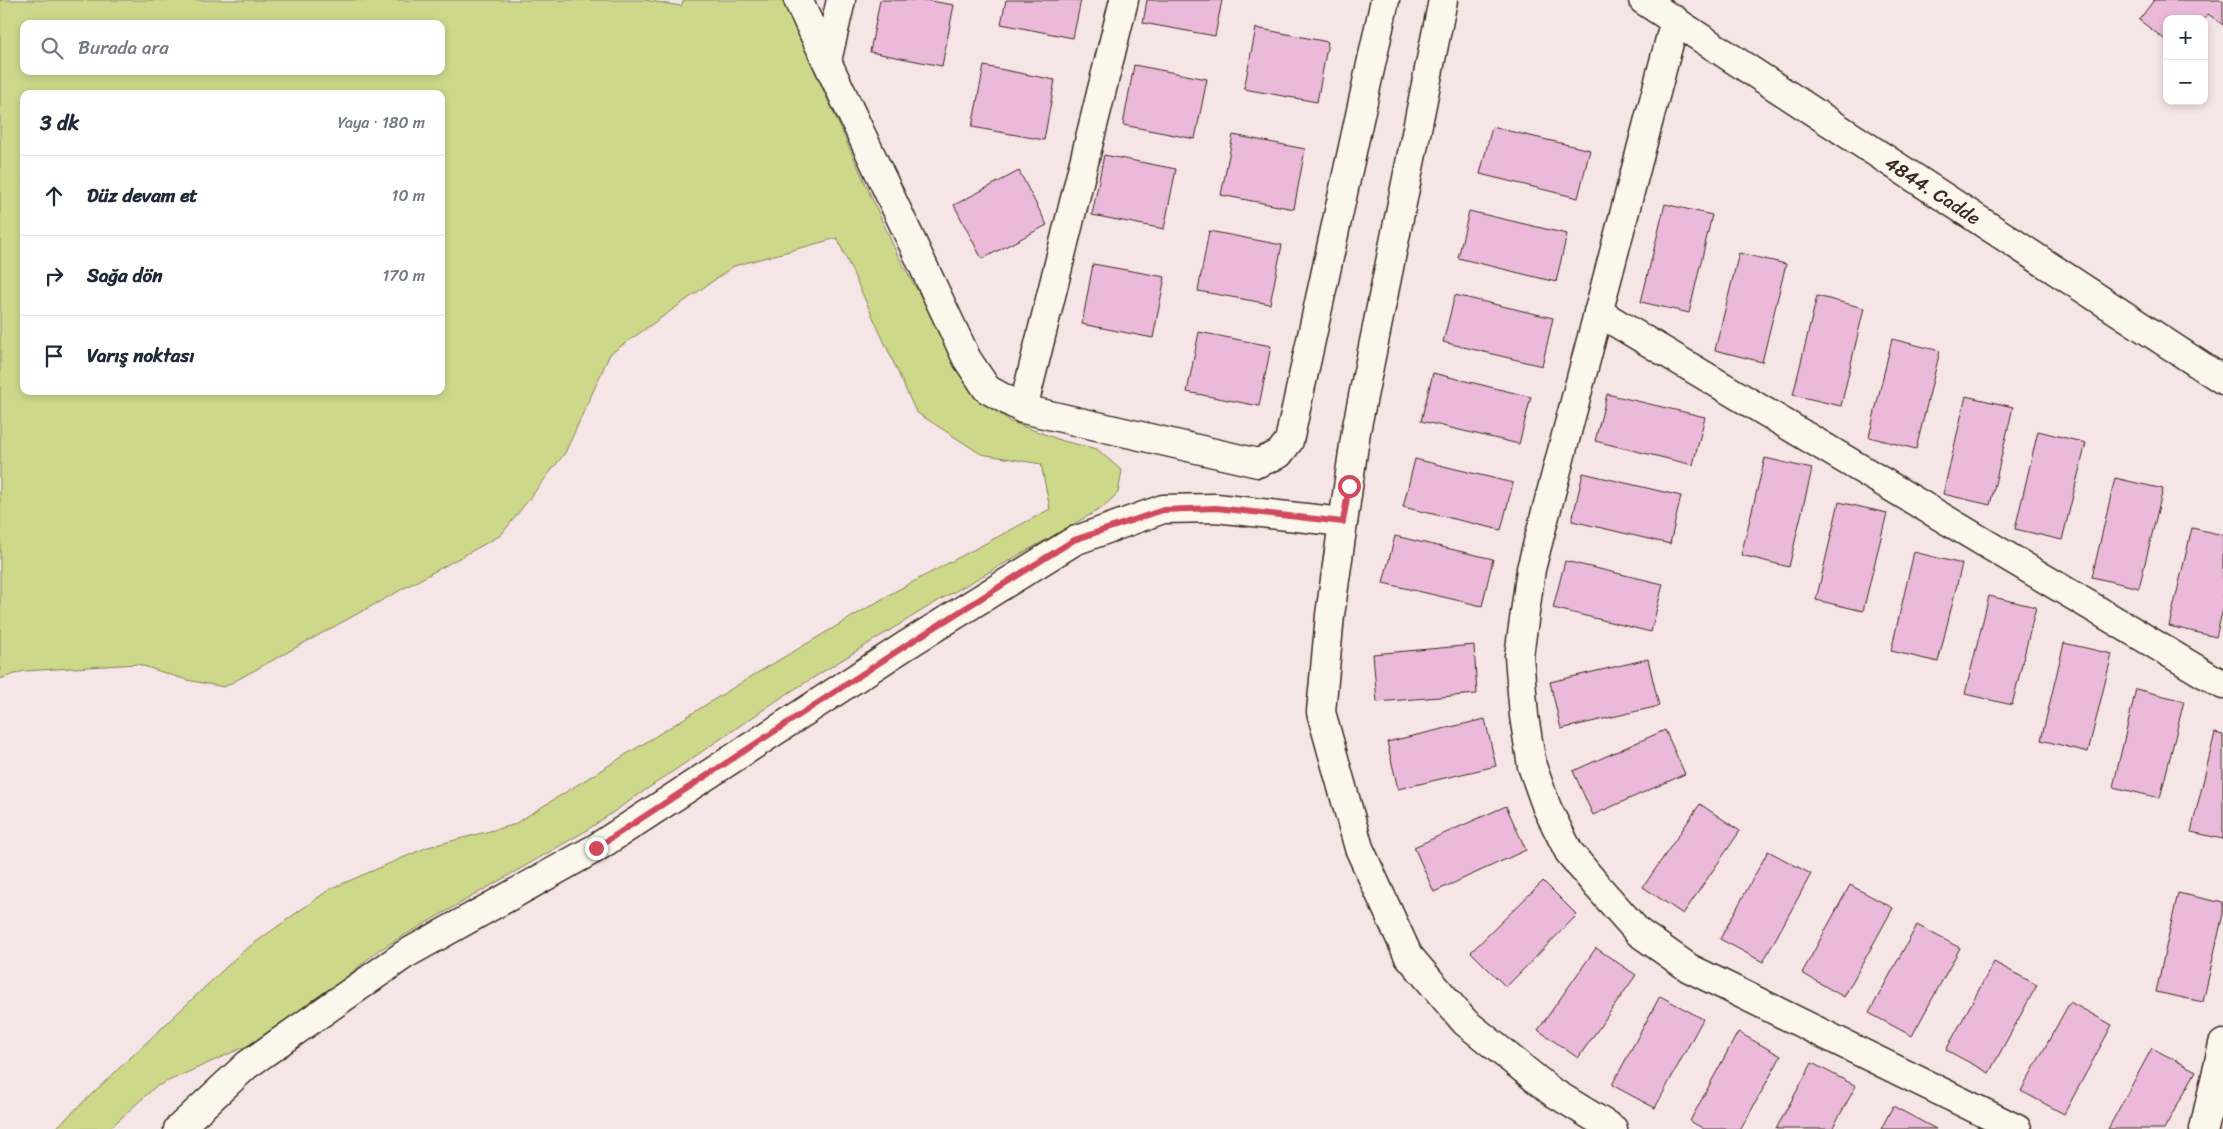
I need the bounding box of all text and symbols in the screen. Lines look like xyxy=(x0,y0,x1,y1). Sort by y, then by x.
map controls xyxy=(2163,15,2208,105)
button: + xyxy=(2163,15,2208,60)
search box xyxy=(20,20,445,75)
text: Burada ara xyxy=(78,31,169,64)
icon: search xyxy=(38,34,66,62)
button: − xyxy=(2163,60,2208,105)
text: 3 dk xyxy=(40,104,79,142)
text: Yaya · 180 m xyxy=(338,108,425,137)
street label: 4844. Cadde xyxy=(1878,147,1988,234)
text: Düz devam et xyxy=(87,179,198,212)
text: 10 m xyxy=(392,181,425,210)
icon: ahead xyxy=(40,182,68,210)
text: Sağa dön xyxy=(87,259,162,292)
text: 170 m xyxy=(382,261,425,290)
icon: right xyxy=(40,262,68,290)
text: Varış noktası xyxy=(87,339,194,372)
icon: arrive xyxy=(40,342,68,370)
route start xyxy=(1338,475,1361,498)
route end xyxy=(585,837,608,860)

